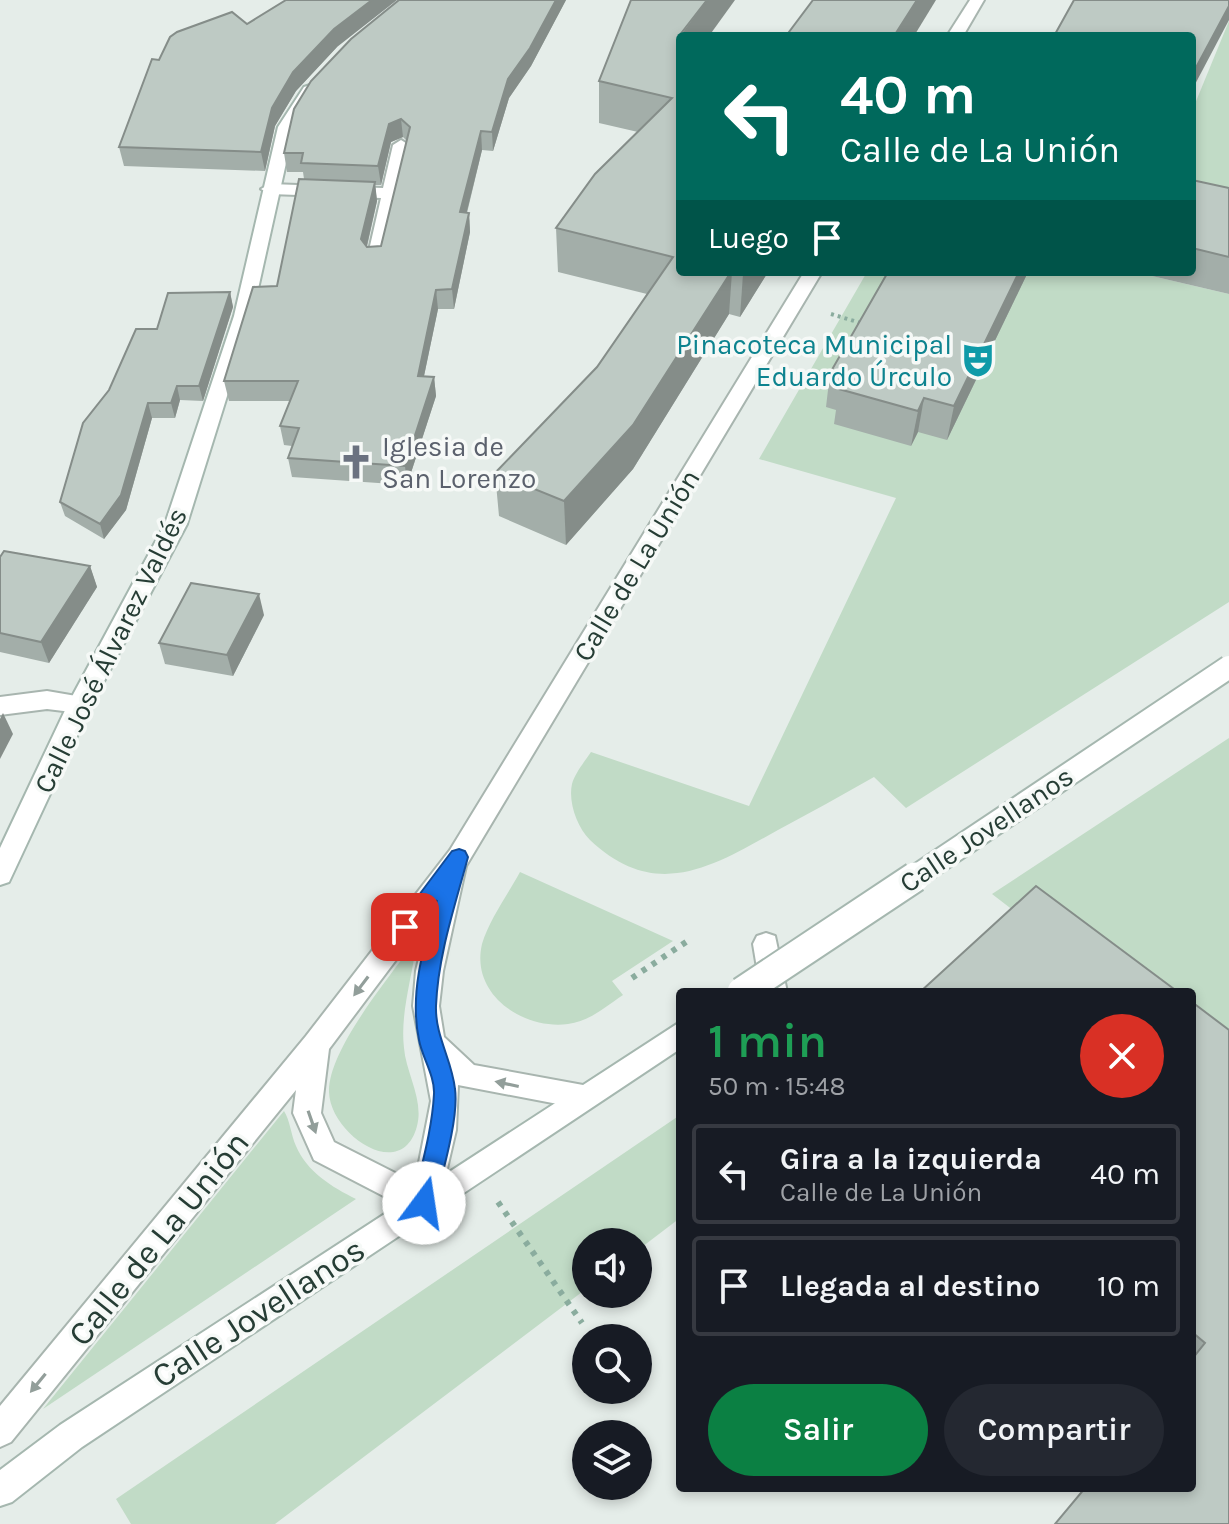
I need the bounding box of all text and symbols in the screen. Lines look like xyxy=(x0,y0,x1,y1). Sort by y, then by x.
text: 40 m xyxy=(840,62,976,127)
icon: left xyxy=(708,64,812,168)
text: Calle de La Unión xyxy=(840,129,1120,171)
icon: arrive xyxy=(805,216,849,260)
text: Luego xyxy=(708,220,789,256)
place label: Pinacoteca Municipal Eduardo Úrculo xyxy=(676,328,952,393)
theatre icon: Pinacoteca Municipal Eduardo Úrculo xyxy=(959,341,997,379)
place label: Iglesia de San Lorenzo xyxy=(382,430,536,495)
church icon: Iglesia de San Lorenzo xyxy=(337,443,375,481)
street label: Calle de La Unión xyxy=(566,463,707,667)
street label: Calle José Álvarez Valdés xyxy=(26,502,194,798)
street label: Calle Jovellanos xyxy=(893,759,1079,900)
pin xyxy=(371,893,439,961)
icon: arrive xyxy=(383,905,427,949)
one-way arrow xyxy=(353,976,369,996)
text: 1 min xyxy=(708,1013,827,1069)
button: close xyxy=(1080,1014,1164,1098)
text: 50 m · 15:48 xyxy=(708,1071,845,1102)
one-way arrow xyxy=(494,1078,519,1090)
one-way arrow xyxy=(307,1110,319,1134)
street label: Calle de La Unión xyxy=(60,1123,258,1354)
text: Gira a la izquierda xyxy=(780,1141,1042,1177)
icon: left xyxy=(712,1152,756,1196)
text: 40 m xyxy=(1090,1156,1160,1192)
position arrow xyxy=(382,1161,466,1245)
text: Calle de La Unión xyxy=(780,1177,982,1208)
map controls xyxy=(572,1228,652,1500)
button: sound xyxy=(572,1228,652,1308)
street label: Calle Jovellanos xyxy=(145,1229,372,1397)
icon: arrive xyxy=(712,1264,756,1308)
text: Llegada al destino xyxy=(780,1268,1040,1304)
text: 10 m xyxy=(1097,1268,1160,1304)
button: search xyxy=(572,1324,652,1404)
one-way arrow xyxy=(30,1373,47,1393)
button: Salir xyxy=(708,1384,928,1476)
button: Compartir xyxy=(944,1384,1164,1476)
button: layers xyxy=(572,1420,652,1500)

